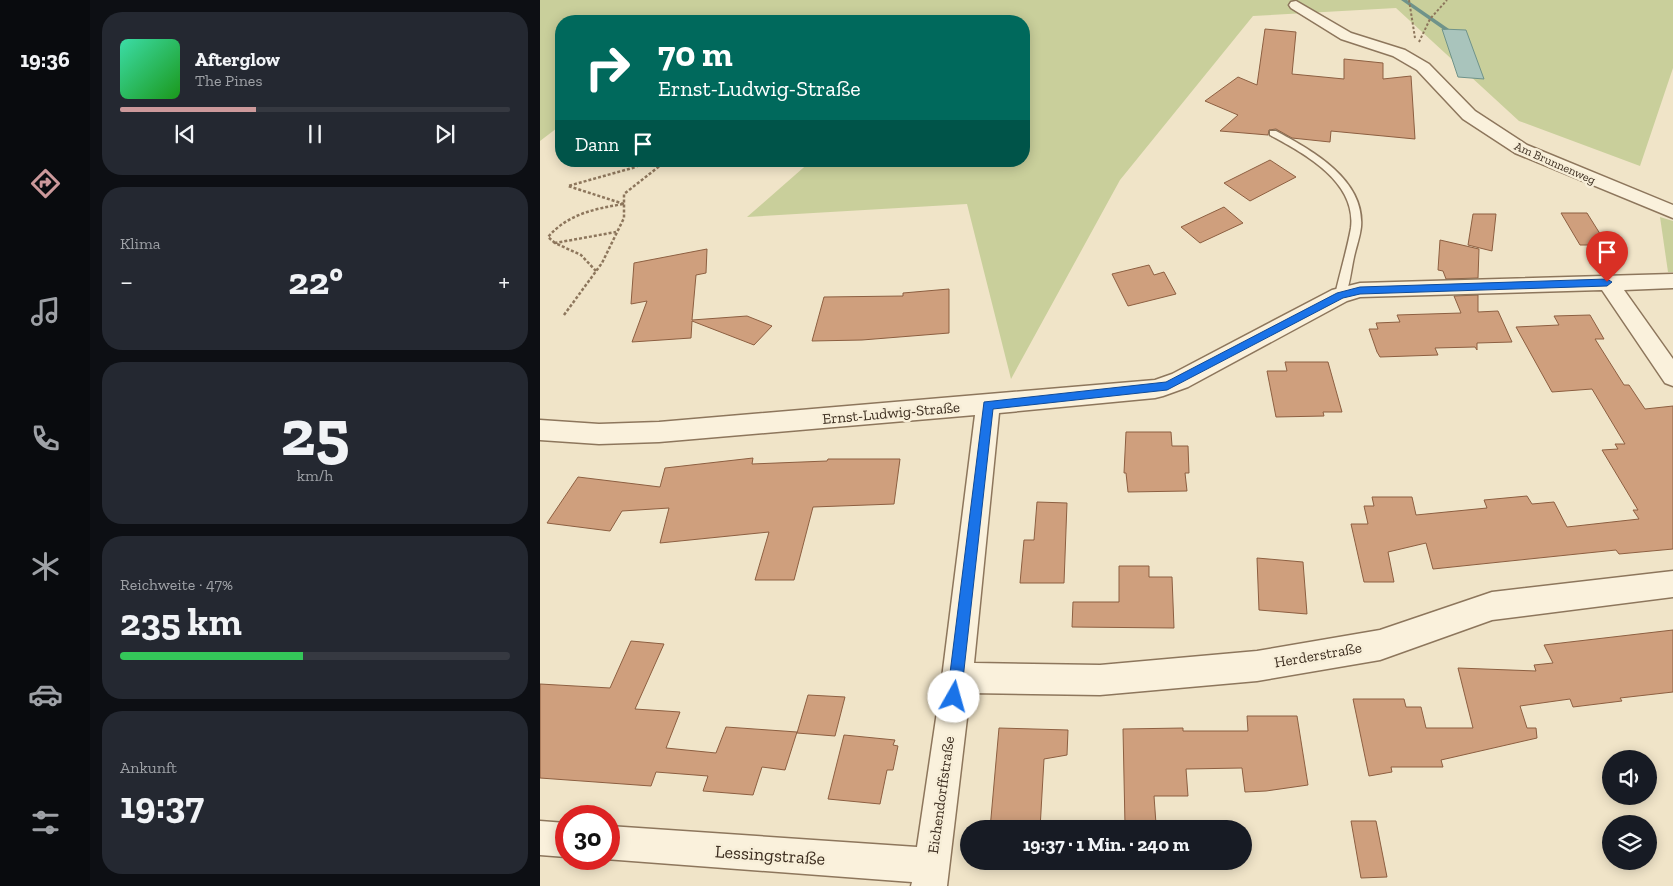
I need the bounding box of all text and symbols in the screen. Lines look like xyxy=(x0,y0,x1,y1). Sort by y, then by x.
text: 70 m xyxy=(658,33,733,75)
icon: right xyxy=(575,35,640,100)
text: 19:36 xyxy=(20,46,70,73)
text: Afterglow xyxy=(195,48,280,71)
text: The Pines xyxy=(195,71,262,90)
text: Ernst-Ludwig-Straße xyxy=(658,75,861,102)
icon: previous xyxy=(171,120,199,148)
icon: pause xyxy=(301,120,329,148)
icon: next xyxy=(431,120,459,148)
icon: arrive xyxy=(629,130,657,158)
text: Dann xyxy=(575,133,619,156)
street label: Am Brunnenweg xyxy=(1512,139,1598,187)
icon: directions xyxy=(28,166,63,201)
pin xyxy=(1586,231,1628,282)
text: Klima xyxy=(120,234,161,253)
icon: arrive xyxy=(1593,238,1621,266)
text: 22° xyxy=(288,258,343,304)
text: − xyxy=(120,265,133,298)
text: + xyxy=(498,265,510,298)
icon: music xyxy=(28,294,63,329)
text: 25 xyxy=(281,394,349,472)
street label: Ernst-Ludwig-Straße xyxy=(821,398,961,428)
icon: phone xyxy=(28,421,63,456)
text: km/h xyxy=(297,466,333,485)
icon: climate xyxy=(28,549,63,584)
text: Reichweite · 47% xyxy=(120,575,233,594)
text: 235 km xyxy=(120,599,242,645)
street label: Herderstraße xyxy=(1273,638,1363,672)
position arrow xyxy=(927,670,979,722)
icon: car xyxy=(28,677,63,712)
street label: Eichendorffstraße xyxy=(924,735,958,855)
map controls xyxy=(1602,750,1657,870)
button: sound xyxy=(1602,750,1657,805)
text: Ankunft xyxy=(120,758,177,777)
text: 19:37 xyxy=(120,782,204,828)
icon: filters xyxy=(28,805,63,840)
speed limit sign: 30 xyxy=(555,805,620,870)
button: layers xyxy=(1602,815,1657,870)
text: 19:37 · 1 Min. · 240 m xyxy=(1023,833,1189,856)
street label: Lessingstraße xyxy=(714,840,826,870)

